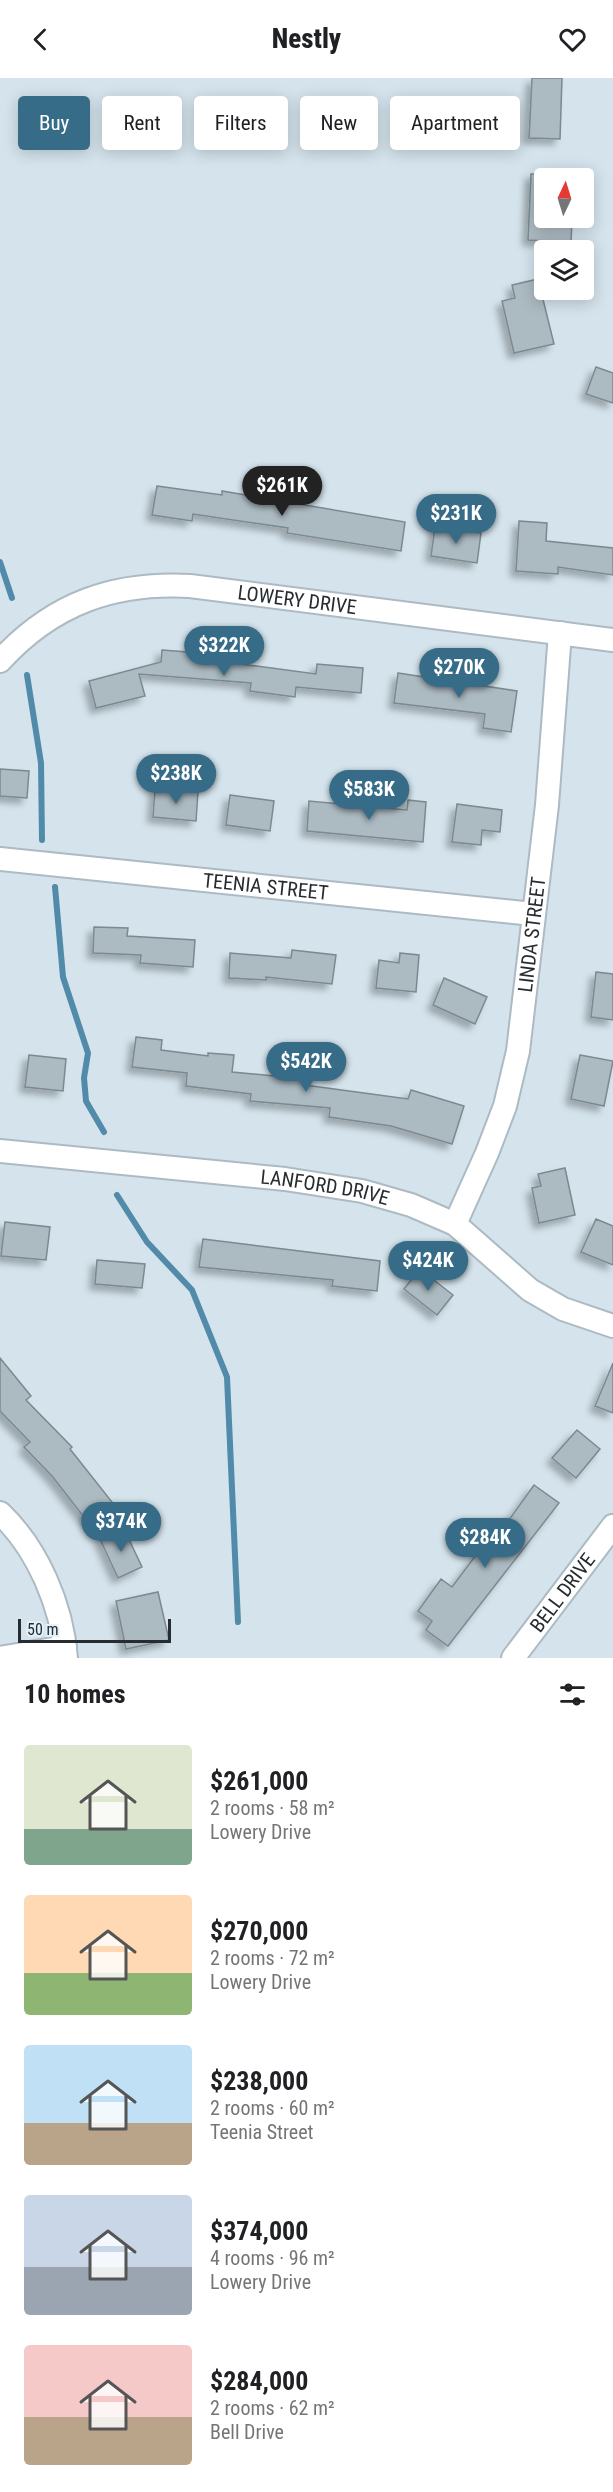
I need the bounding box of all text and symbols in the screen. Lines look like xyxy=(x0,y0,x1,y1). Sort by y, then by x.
icon: back xyxy=(24,23,57,56)
text: Nestly xyxy=(272,23,341,55)
icon: heart xyxy=(556,23,589,56)
chip: Buy xyxy=(18,96,90,150)
chip: Rent xyxy=(102,96,182,150)
chip: Filters xyxy=(194,96,288,150)
chip: New xyxy=(300,96,378,150)
chip: Apartment xyxy=(390,96,520,150)
north arrow xyxy=(534,168,594,228)
map controls xyxy=(534,168,594,300)
button: layers xyxy=(534,240,594,300)
pin: $261K xyxy=(240,466,324,517)
text: $261K xyxy=(256,473,308,497)
pin: $231K xyxy=(414,494,498,545)
text: $231K xyxy=(430,501,482,525)
street label: LOWERY DRIVE xyxy=(236,580,358,619)
pin: $322K xyxy=(182,626,266,677)
text: $322K xyxy=(198,633,250,657)
pin: $270K xyxy=(417,648,501,699)
text: $270K xyxy=(433,655,485,679)
pin: $238K xyxy=(134,754,218,805)
text: $238K xyxy=(150,761,202,785)
pin: $583K xyxy=(327,770,411,821)
text: $583K xyxy=(343,777,395,801)
street label: TEENIA STREET xyxy=(202,868,329,905)
street label: LINDA STREET xyxy=(513,875,550,994)
pin: $542K xyxy=(264,1042,348,1093)
text: $542K xyxy=(280,1049,332,1073)
street label: LANFORD DRIVE xyxy=(259,1165,392,1210)
pin: $424K xyxy=(386,1241,470,1292)
text: $424K xyxy=(402,1248,454,1272)
pin: $374K xyxy=(79,1502,163,1553)
text: $374K xyxy=(95,1509,147,1533)
pin: $284K xyxy=(443,1518,527,1569)
text: $284K xyxy=(459,1525,511,1549)
street label: BELL DRIVE xyxy=(525,1548,600,1637)
scale bar xyxy=(18,1616,171,1644)
text: 50 m xyxy=(27,1620,59,1639)
icon: filters xyxy=(556,1678,589,1711)
text: 10 homes xyxy=(24,1679,126,1709)
text: $261,000 xyxy=(210,1766,308,1796)
icon: home xyxy=(72,1769,144,1841)
text: 2 rooms · 58 m² xyxy=(210,1796,335,1820)
text: Lowery Drive xyxy=(210,1820,311,1844)
text: $270,000 xyxy=(210,1916,308,1946)
icon: home xyxy=(72,1919,144,1991)
text: 2 rooms · 72 m² xyxy=(210,1946,335,1970)
text: Lowery Drive xyxy=(210,1970,311,1994)
text: $238,000 xyxy=(210,2066,308,2096)
icon: home xyxy=(72,2069,144,2141)
text: 2 rooms · 60 m² xyxy=(210,2096,335,2120)
text: Teenia Street xyxy=(210,2120,314,2144)
text: $374,000 xyxy=(210,2216,308,2246)
icon: home xyxy=(72,2219,144,2291)
text: 4 rooms · 96 m² xyxy=(210,2246,335,2270)
text: Lowery Drive xyxy=(210,2270,311,2294)
text: $284,000 xyxy=(210,2366,308,2396)
icon: home xyxy=(72,2369,144,2441)
text: 2 rooms · 62 m² xyxy=(210,2396,335,2420)
text: Bell Drive xyxy=(210,2420,284,2444)

